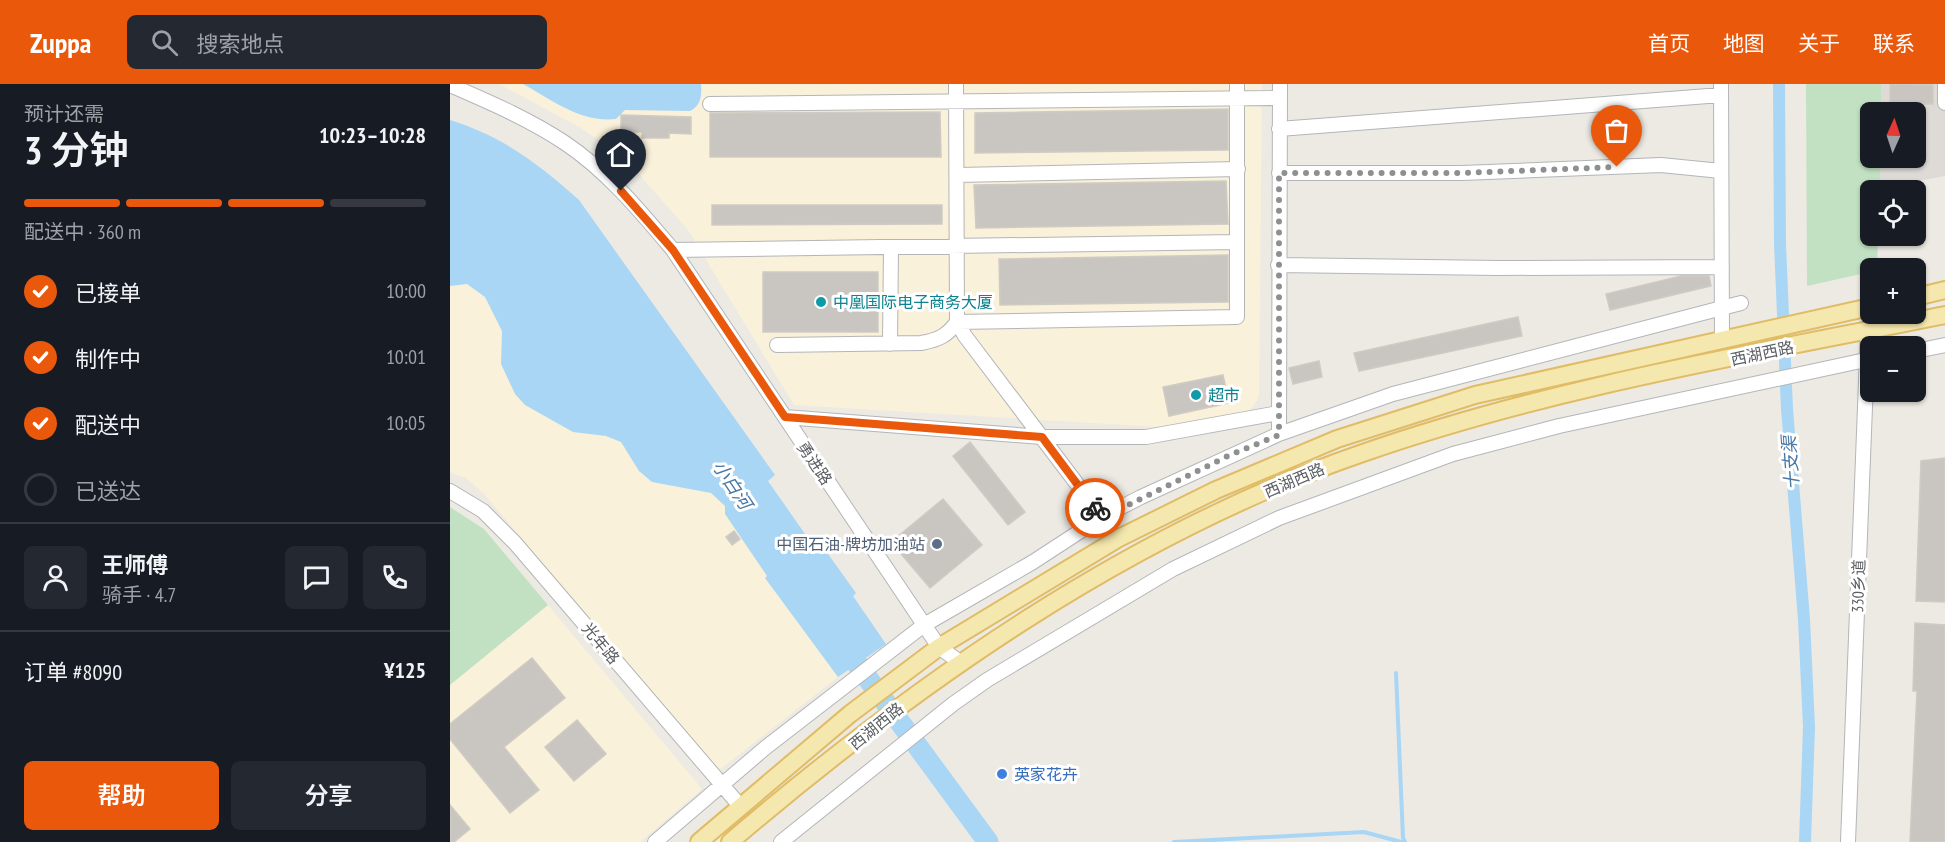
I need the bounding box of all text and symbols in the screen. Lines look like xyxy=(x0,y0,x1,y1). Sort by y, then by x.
search box xyxy=(127,15,547,69)
text: Zuppa xyxy=(30,24,91,61)
icon: search xyxy=(148,26,181,59)
text: 搜索地点 xyxy=(196,30,284,58)
text: 首页 xyxy=(1648,30,1690,57)
text: 地图 xyxy=(1723,30,1765,57)
text: 关于 xyxy=(1798,30,1840,57)
text: 联系 xyxy=(1873,30,1915,57)
text: 预计还需 xyxy=(24,101,104,127)
north arrow xyxy=(1860,102,1926,168)
map controls xyxy=(1860,102,1926,402)
pin xyxy=(1591,105,1642,167)
icon: bag xyxy=(1600,114,1633,147)
text: 10:23–10:28 xyxy=(319,121,426,149)
text: 3 分钟 xyxy=(24,124,129,175)
pin xyxy=(595,129,646,191)
icon: home xyxy=(604,138,637,171)
button: locate xyxy=(1860,180,1926,246)
text: 配送中 · 360 m xyxy=(24,219,141,245)
button: + xyxy=(1860,258,1926,324)
icon: check xyxy=(24,275,57,308)
text: 10:00 xyxy=(386,278,426,304)
text: 已接单 xyxy=(75,279,141,307)
place label: 中凰国际电子商务大厦 xyxy=(833,292,993,312)
marker: 中凰国际电子商务大厦 xyxy=(814,295,828,309)
button: − xyxy=(1860,336,1926,402)
street label: 西湖西路 xyxy=(1729,337,1795,369)
icon: check xyxy=(24,341,57,374)
text: 10:01 xyxy=(386,344,426,370)
text: 制作中 xyxy=(75,345,141,373)
place label: 超市 xyxy=(1208,385,1240,405)
marker: 超市 xyxy=(1189,388,1203,402)
icon: check xyxy=(24,407,57,440)
text: 10:05 xyxy=(386,410,426,436)
text: 配送中 xyxy=(75,411,141,439)
water label: 十支渠 xyxy=(1777,432,1804,491)
street label: 勇进路 xyxy=(793,438,837,488)
water label: 小白河 xyxy=(708,456,759,516)
street label: 西湖西路 xyxy=(1261,458,1327,502)
text: 已送达 xyxy=(75,477,141,505)
courier xyxy=(1065,478,1125,538)
icon: bike xyxy=(1079,492,1112,525)
place label: 中国石油-牌坊加油站 xyxy=(776,534,925,554)
marker: 中国石油-牌坊加油站 xyxy=(930,537,944,551)
button: person xyxy=(24,546,87,609)
button: chat xyxy=(285,546,348,609)
button: phone xyxy=(363,546,426,609)
text: 王师傅 xyxy=(102,551,168,579)
street label: 330乡道 xyxy=(1847,559,1869,613)
text: 骑手 · 4.7 xyxy=(102,582,176,608)
street label: 光年路 xyxy=(578,618,624,668)
text: ¥125 xyxy=(384,656,426,684)
text: 订单 #8090 xyxy=(24,658,122,686)
street label: 西湖西路 xyxy=(845,698,907,754)
button: 帮助 xyxy=(24,761,219,830)
button: 分享 xyxy=(231,761,426,830)
place label: 英家花卉 xyxy=(1014,764,1078,784)
marker: 英家花卉 xyxy=(995,767,1009,781)

